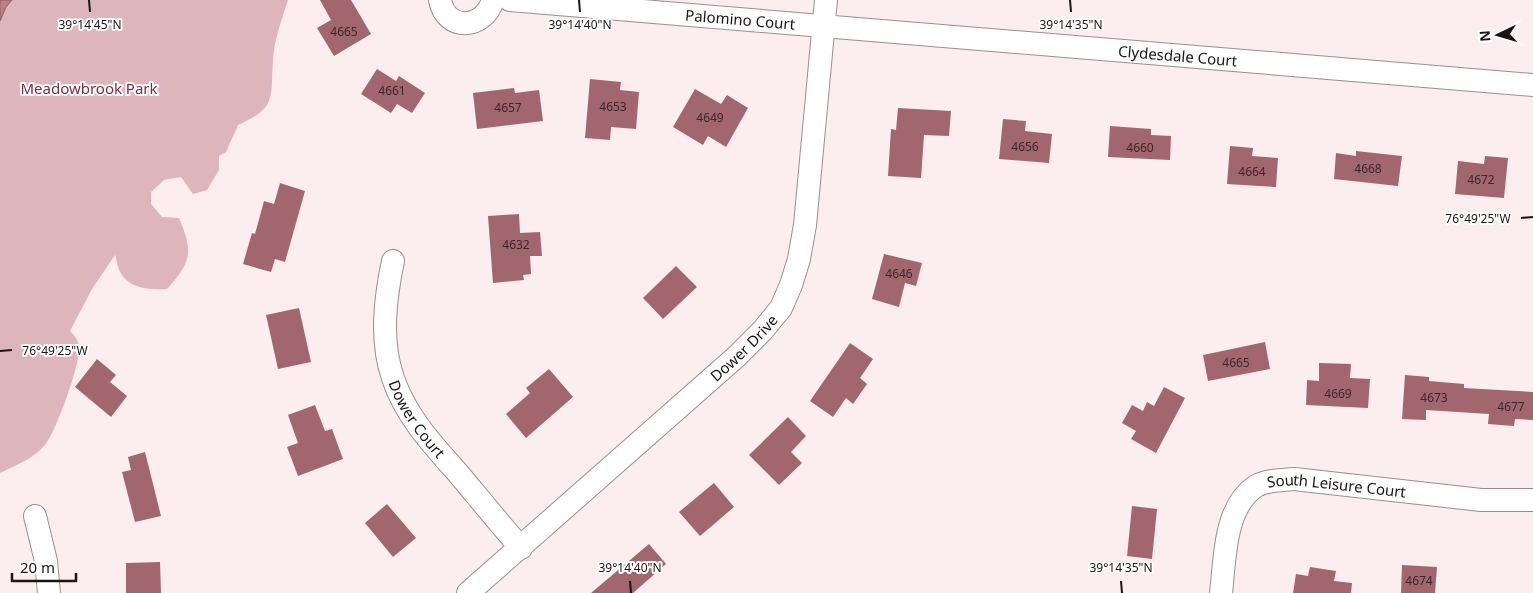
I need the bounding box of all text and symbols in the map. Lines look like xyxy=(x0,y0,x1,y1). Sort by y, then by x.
street label: Palomino Court xyxy=(685,5,796,34)
north arrow xyxy=(1473,10,1523,60)
text: 39°14'45"N xyxy=(58,16,122,33)
text: 39°14'40"N xyxy=(548,16,612,33)
text: 39°14'35"N xyxy=(1039,16,1103,33)
house number: 4665 xyxy=(330,23,358,40)
text: N xyxy=(1475,30,1495,43)
street label: Clydesdale Court xyxy=(1117,41,1239,70)
park label: Meadowbrook Park xyxy=(20,78,158,98)
house number: 4661 xyxy=(378,82,406,99)
house number: 4653 xyxy=(599,98,627,115)
house number: 4657 xyxy=(494,99,522,116)
house number: 4649 xyxy=(696,109,724,126)
house number: 4656 xyxy=(1011,138,1039,155)
house number: 4660 xyxy=(1126,139,1154,156)
house number: 4668 xyxy=(1354,160,1382,177)
house number: 4664 xyxy=(1238,163,1266,180)
house number: 4672 xyxy=(1467,171,1495,188)
text: 76°49'25"W xyxy=(1445,210,1511,227)
house number: 4632 xyxy=(502,236,530,253)
house number: 4646 xyxy=(885,265,913,282)
street label: Dower Drive xyxy=(706,310,782,385)
text: 76°49'25"W xyxy=(22,342,88,359)
house number: 4665 xyxy=(1222,354,1250,371)
street label: Dower Court xyxy=(384,377,450,462)
house number: 4669 xyxy=(1324,385,1352,402)
house number: 4673 xyxy=(1420,389,1448,406)
house number: 4677 xyxy=(1497,398,1525,415)
street label: South Leisure Court xyxy=(1265,469,1408,502)
scale bar xyxy=(12,550,76,582)
text: 20 m xyxy=(20,557,55,577)
text: 39°14'40"N xyxy=(598,559,662,576)
text: 39°14'35"N xyxy=(1089,559,1153,576)
house number: 4674 xyxy=(1405,572,1433,589)

